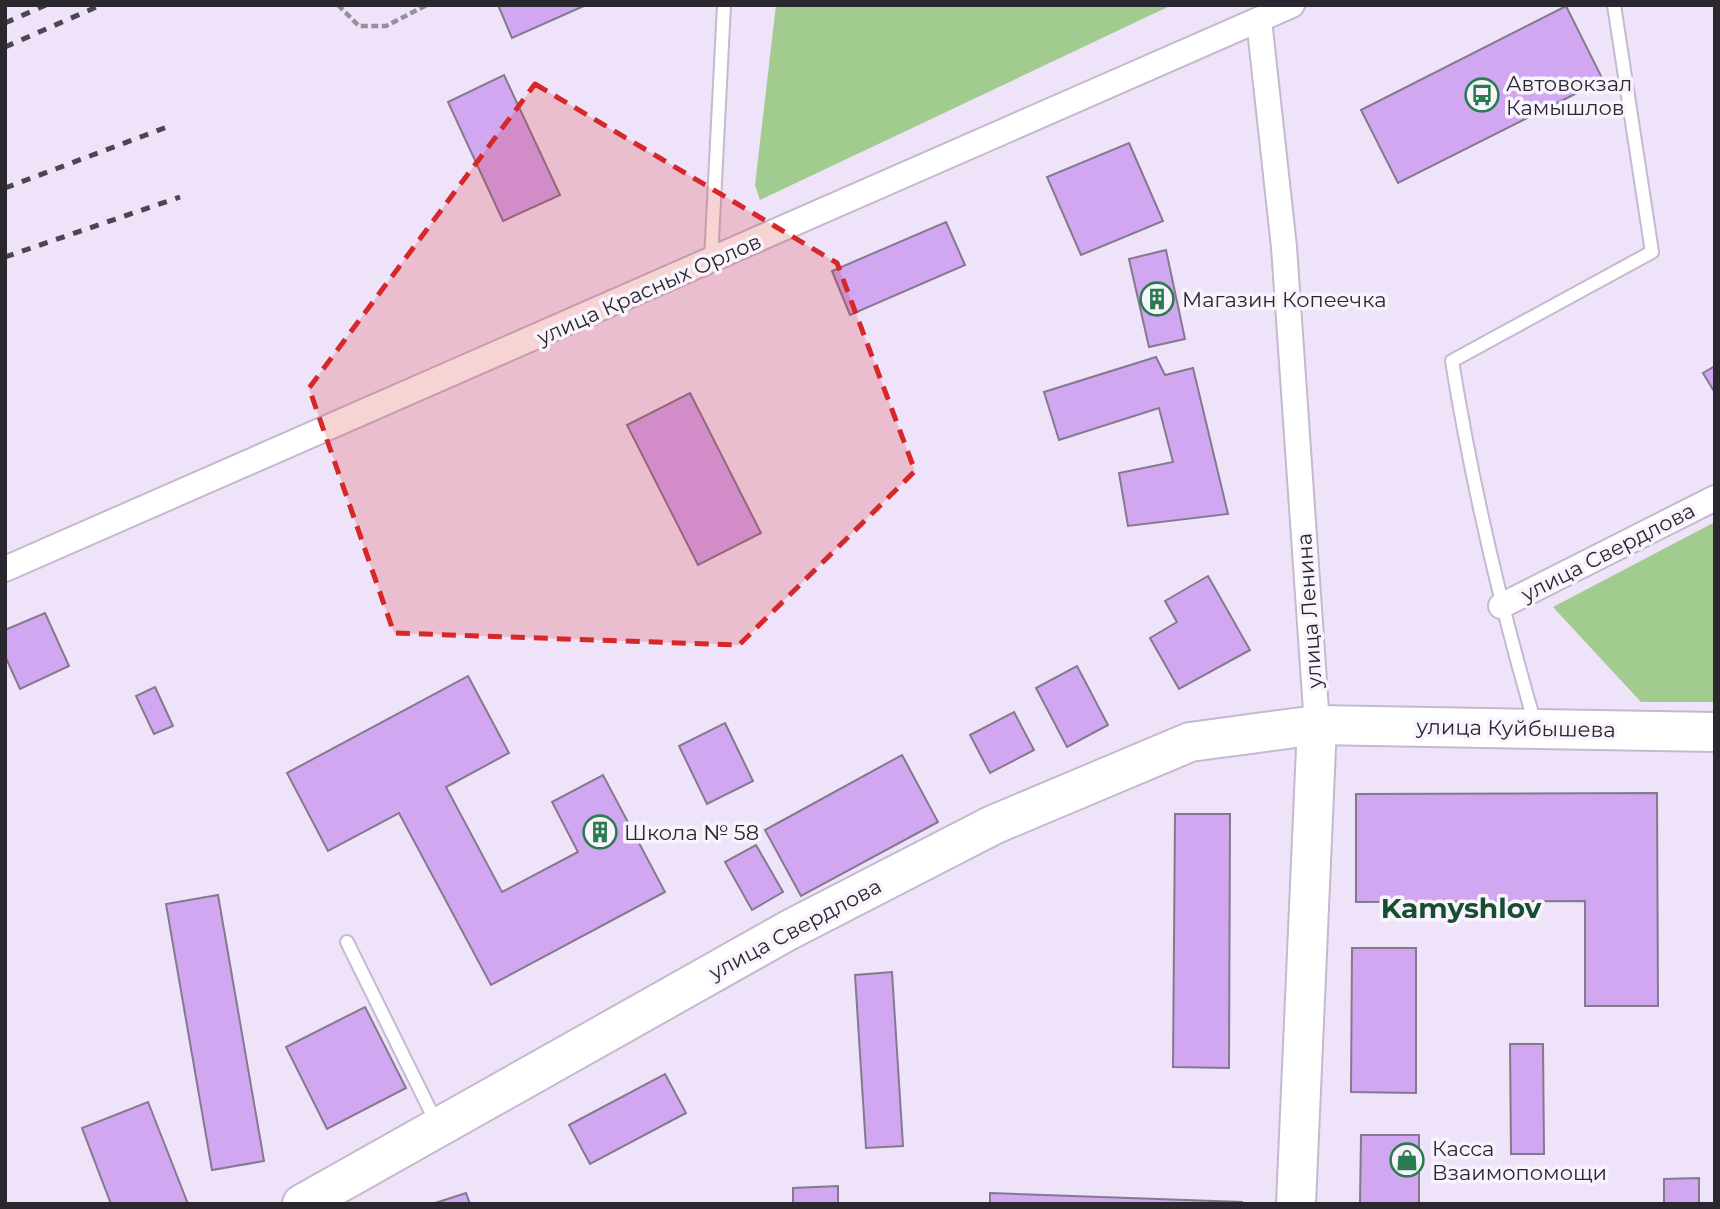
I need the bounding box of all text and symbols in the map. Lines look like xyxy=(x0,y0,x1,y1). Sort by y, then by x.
place label: Автовокзал Камышлов xyxy=(1506,71,1632,120)
bus stop icon: Автовокзал Камышлов xyxy=(1463,76,1501,114)
street label: улица Красных Орлов xyxy=(532,228,765,350)
building icon: Магазин Копеечка xyxy=(1138,280,1176,318)
place label: Магазин Копеечка xyxy=(1182,287,1386,312)
street label: улица Свердлова xyxy=(1516,497,1699,607)
street label: улица Ленина xyxy=(1291,533,1327,690)
street label: улица Куйбышева xyxy=(1415,714,1616,742)
building icon: Школа № 58 xyxy=(581,813,619,851)
place label: Школа № 58 xyxy=(624,820,759,845)
street label: улица Свердлова xyxy=(704,873,885,985)
district label: Kamyshlov xyxy=(1381,891,1542,925)
place label: Касса Взаимопомощи xyxy=(1432,1136,1607,1185)
shop icon: Касса Взаимопомощи xyxy=(1388,1141,1426,1179)

